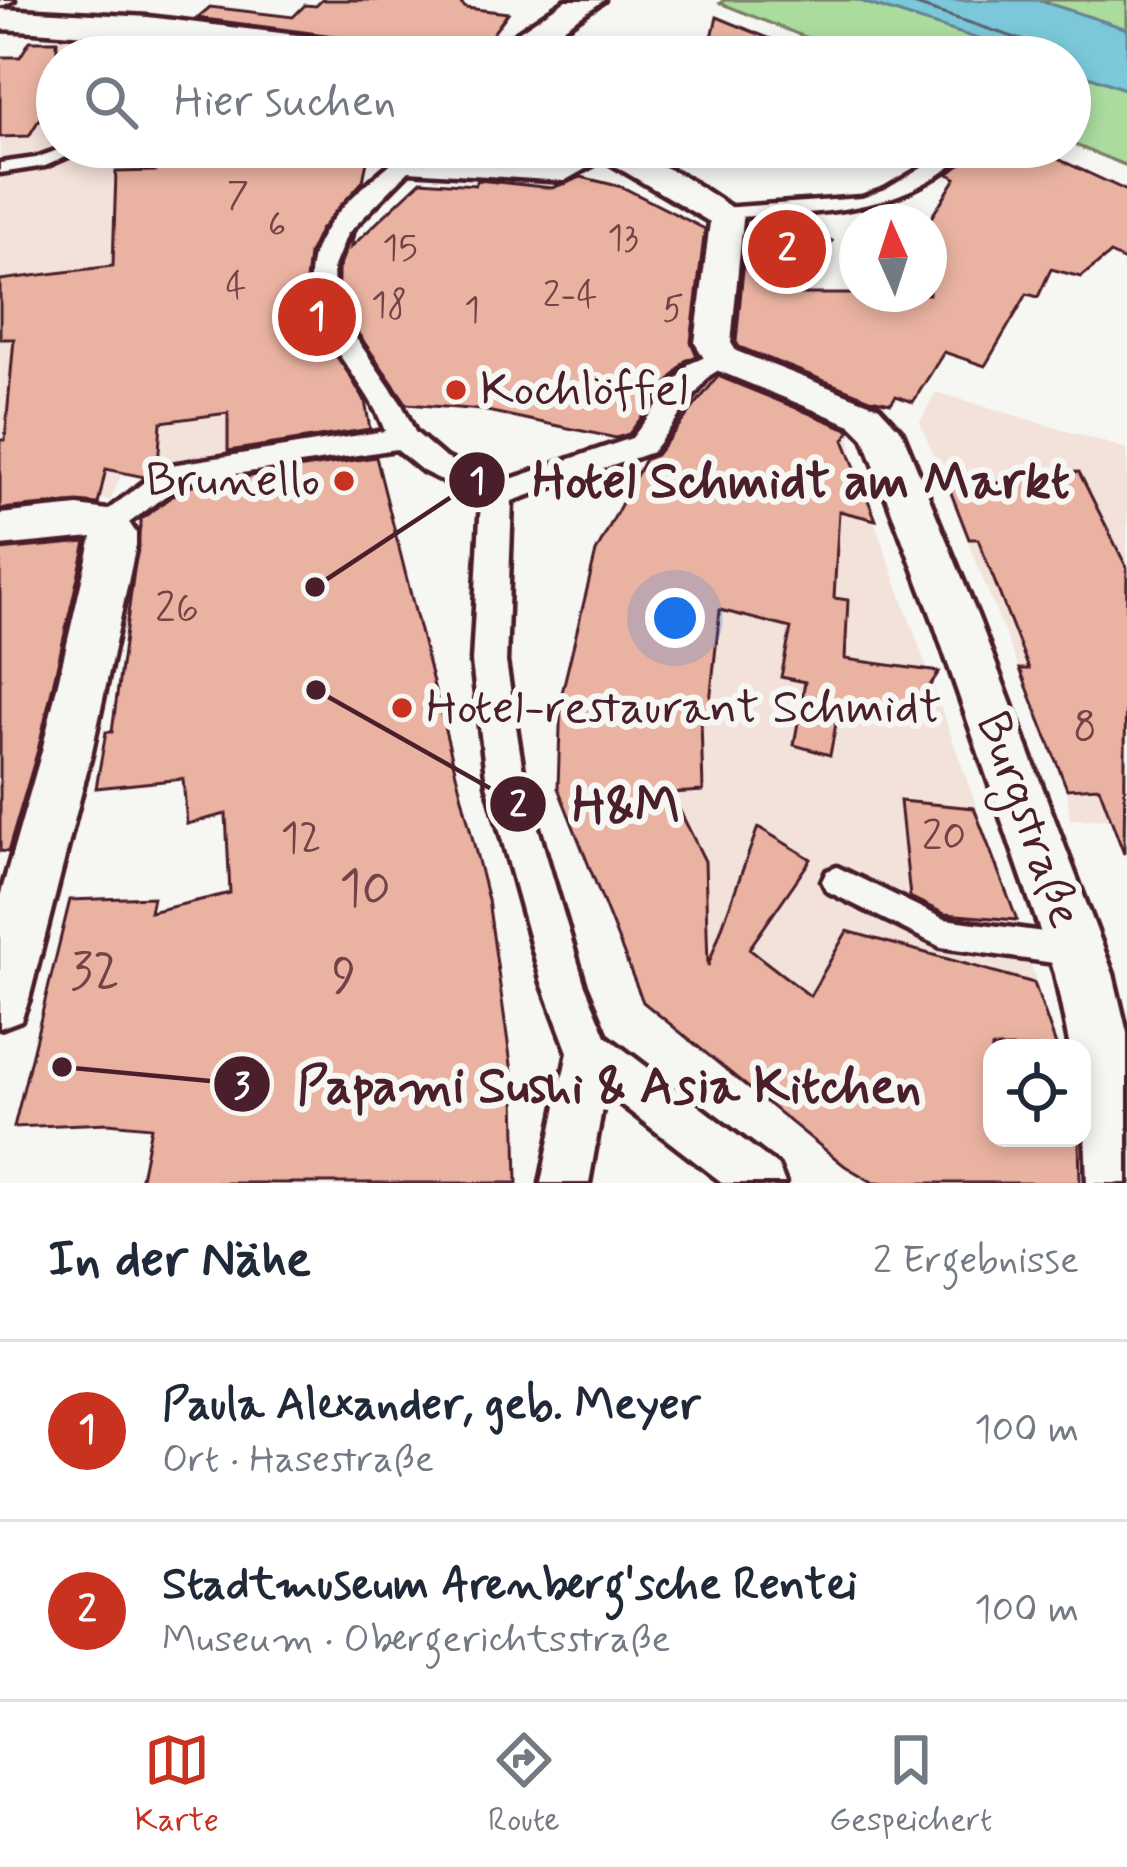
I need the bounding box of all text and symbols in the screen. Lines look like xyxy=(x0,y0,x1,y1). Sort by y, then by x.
search box xyxy=(36,36,1091,168)
icon: search xyxy=(78,69,144,135)
text: Hier suchen xyxy=(174,73,396,132)
house number: 7 xyxy=(227,173,249,220)
house number: 6 xyxy=(268,203,286,250)
pin: 2 xyxy=(748,204,826,294)
north arrow xyxy=(839,204,947,312)
house number: 13 xyxy=(607,216,639,263)
house number: 15 xyxy=(382,226,418,273)
house number: 4 xyxy=(226,264,246,311)
pin: 1 xyxy=(278,272,356,362)
house number: 2-4 xyxy=(543,273,597,320)
house number: 18 xyxy=(371,283,407,330)
house number: 5 xyxy=(662,287,684,334)
house number: 1 xyxy=(464,288,480,335)
place label: Kochlöffel xyxy=(480,359,688,422)
marker: Kochlöffel xyxy=(443,377,469,403)
callout: Hotel Schmidt am Markt xyxy=(447,436,1094,523)
place label: Brunello xyxy=(146,450,320,513)
text: Hotel Schmidt am Markt xyxy=(532,450,1070,516)
text: 1 xyxy=(469,459,485,506)
marker: Brunello xyxy=(331,468,357,494)
house number: 26 xyxy=(155,582,199,637)
your location xyxy=(645,588,705,648)
place label: Hotel-restaurant Schmidt xyxy=(426,677,942,740)
marker: Hotel-restaurant Schmidt xyxy=(389,695,415,721)
house number: 8 xyxy=(1073,701,1097,756)
street label: Burgstraße xyxy=(957,703,1096,938)
callout: H&M xyxy=(488,760,703,847)
text: H&M xyxy=(572,775,680,841)
text: 2 xyxy=(509,783,527,830)
house number: 20 xyxy=(922,810,966,865)
house number: 12 xyxy=(281,812,321,867)
house number: 10 xyxy=(339,857,391,923)
house number: 32 xyxy=(70,940,120,1006)
house number: 9 xyxy=(331,945,357,1011)
map controls xyxy=(983,1039,1091,1147)
button: locate xyxy=(983,1039,1091,1147)
callout: Papami Sushi & Asia Kitchen xyxy=(212,1041,945,1128)
text: Papami Sushi & Asia Kitchen xyxy=(297,1055,921,1121)
text: 3 xyxy=(234,1064,251,1111)
text: In der Nähe xyxy=(48,1228,311,1294)
text: 2 Ergebnisse xyxy=(873,1236,1079,1287)
text: Paula Alexander, geb. Meyer xyxy=(162,1376,701,1435)
text: 1 xyxy=(78,1405,96,1456)
text: 100 m xyxy=(974,1405,1079,1456)
text: Ort · Hasestraße xyxy=(162,1435,434,1486)
text: Stadtmuseum Arenberg'sche Rentei xyxy=(162,1556,857,1615)
text: 2 xyxy=(77,1585,97,1636)
text: 100 m xyxy=(974,1585,1079,1636)
text: Museum · Obergerichtsstraße xyxy=(162,1615,671,1666)
tab: Karte xyxy=(135,1727,219,1843)
tab: Route xyxy=(488,1727,560,1843)
tab: Gespeichert xyxy=(829,1727,992,1843)

